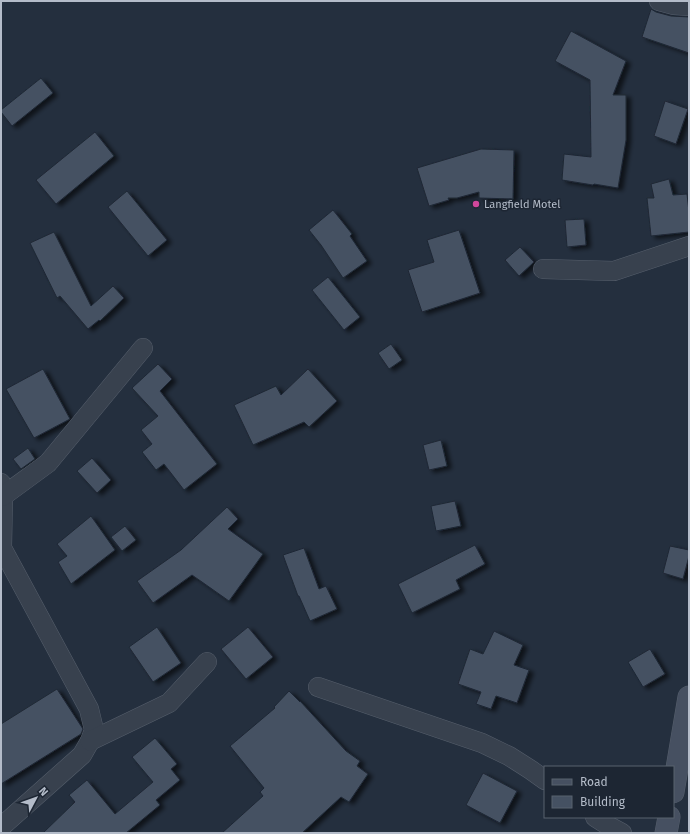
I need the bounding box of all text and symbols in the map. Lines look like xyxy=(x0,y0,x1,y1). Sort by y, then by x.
place label: Langfield Motel xyxy=(484,198,561,211)
marker: Langfield Motel xyxy=(471,199,481,209)
legend xyxy=(544,766,674,818)
text: Road xyxy=(580,775,608,789)
north arrow xyxy=(16,778,56,818)
text: N xyxy=(36,785,50,799)
text: Building xyxy=(580,795,626,809)

